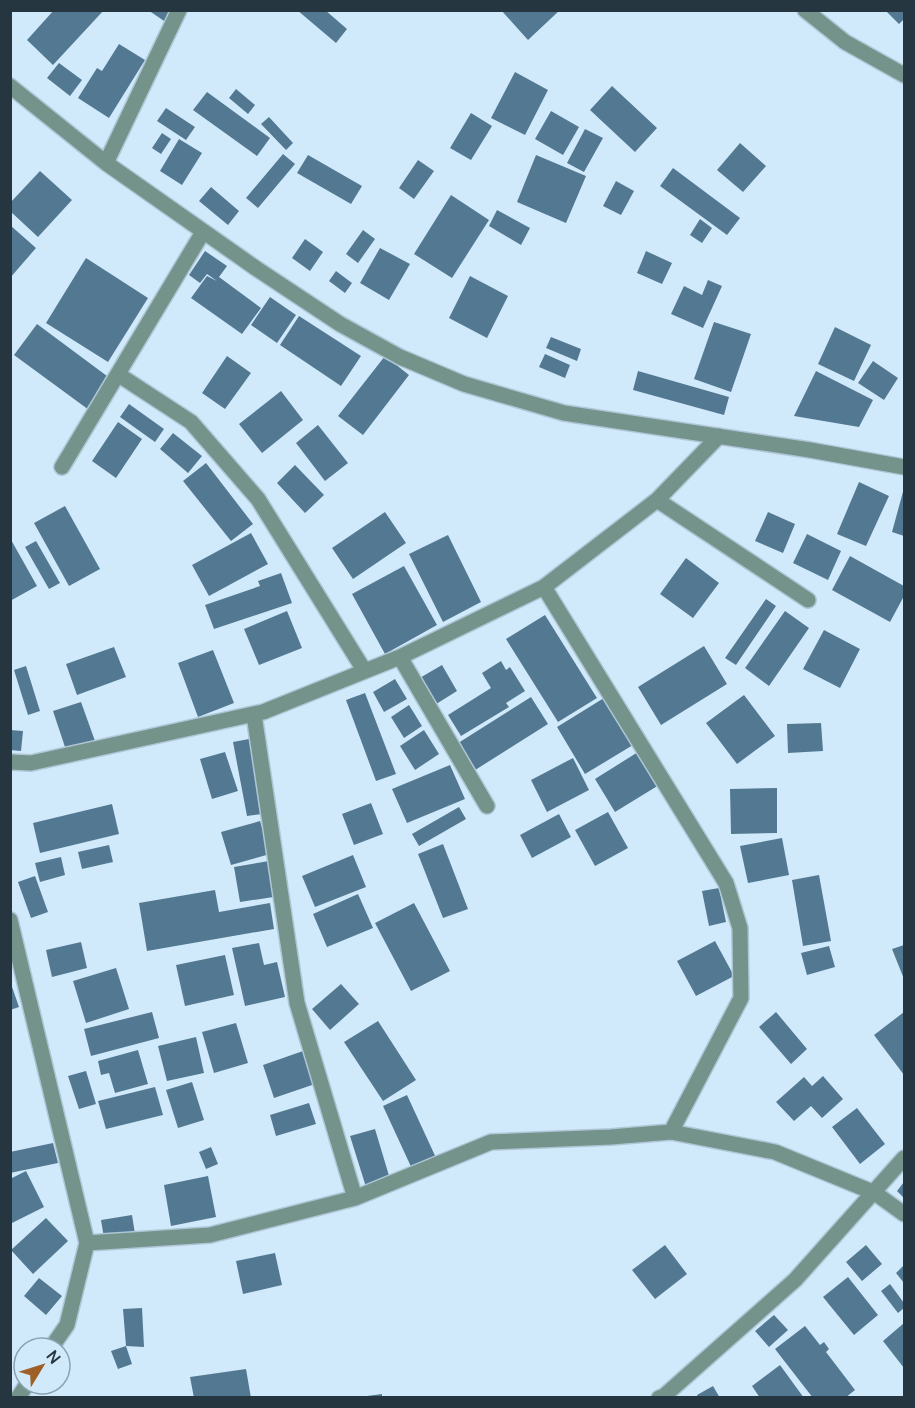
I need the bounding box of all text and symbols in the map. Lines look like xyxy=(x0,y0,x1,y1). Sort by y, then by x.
north arrow xyxy=(12,1336,72,1396)
text: N xyxy=(42,1345,66,1368)

